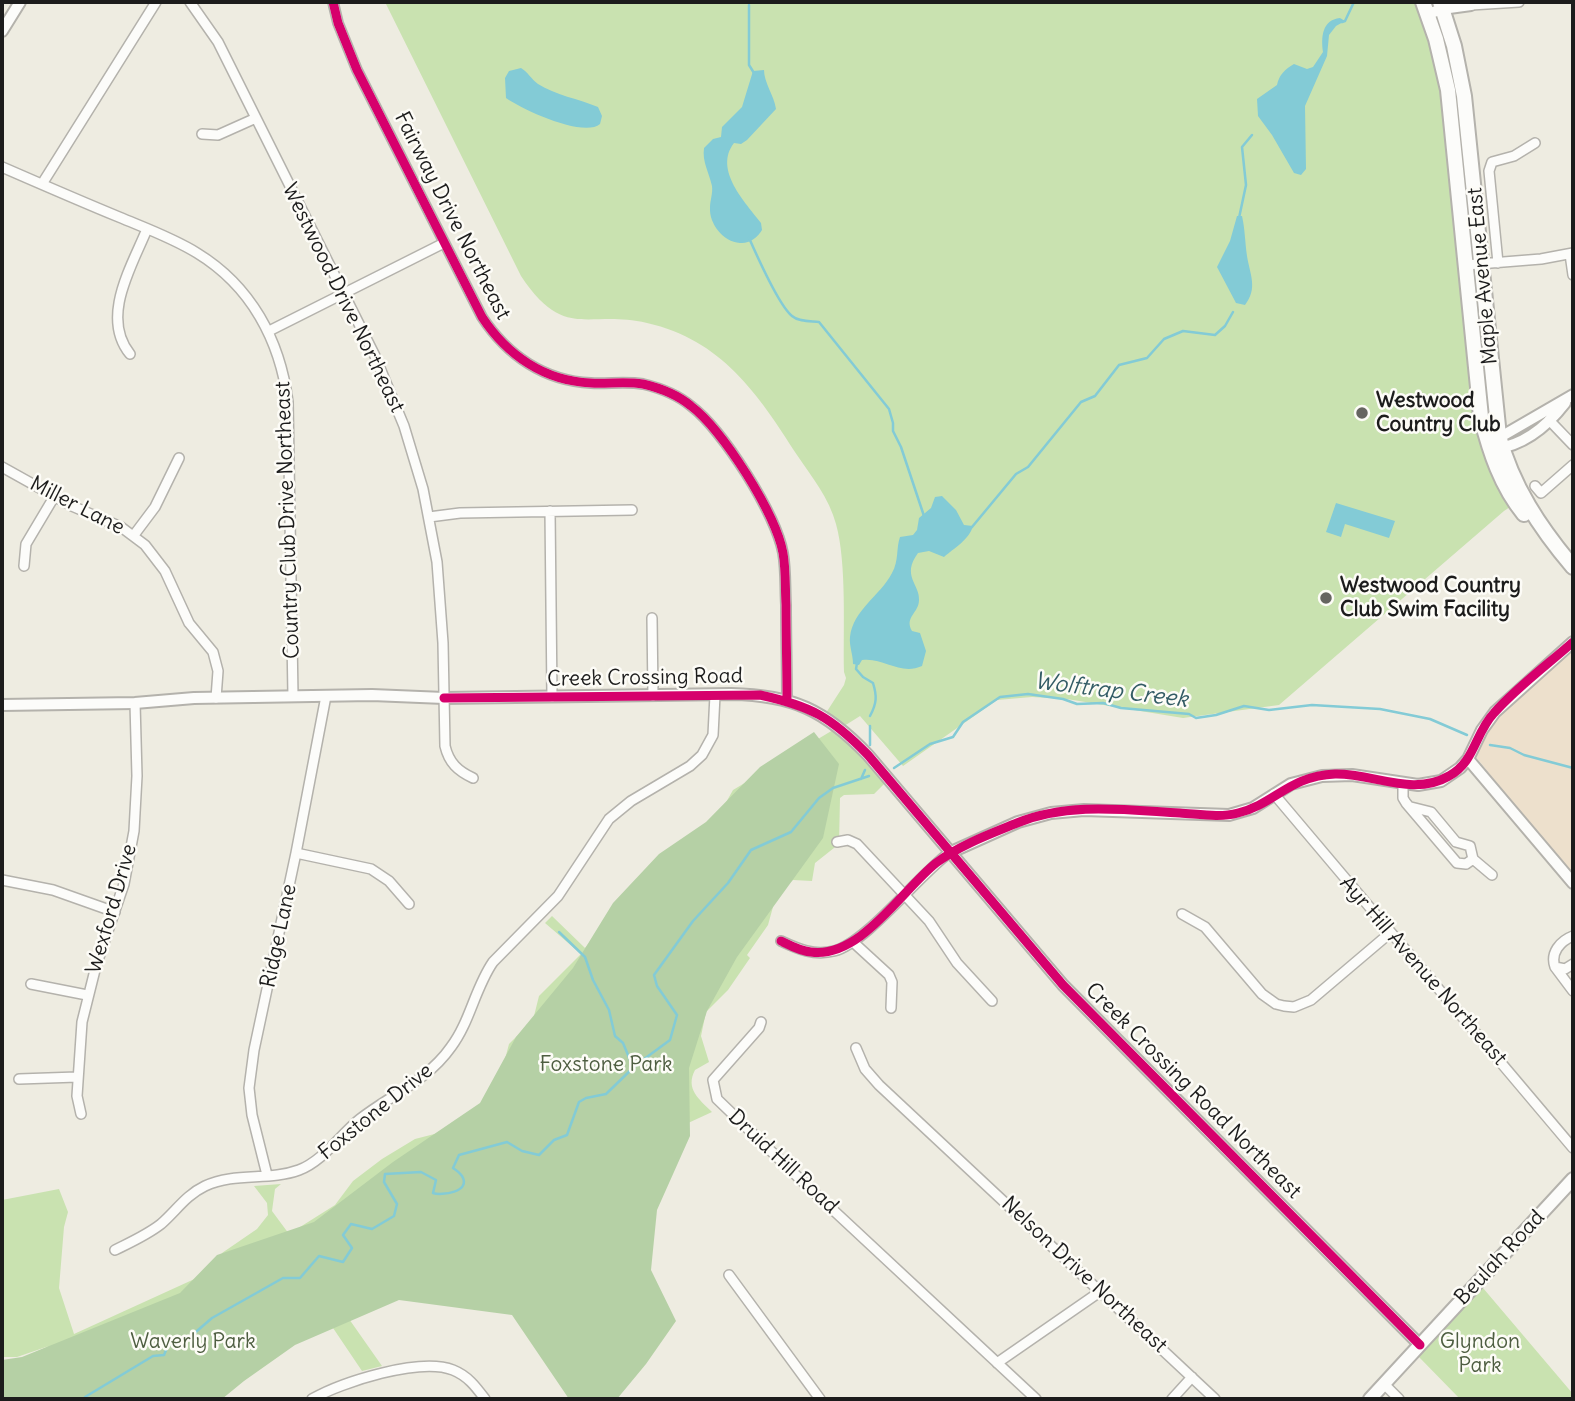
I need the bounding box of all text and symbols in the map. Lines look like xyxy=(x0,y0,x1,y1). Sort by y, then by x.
street label: Fairway Drive Northeast xyxy=(389,108,515,324)
street label: Westwood Drive Northeast xyxy=(276,179,410,417)
street label: Maple Avenue East xyxy=(1463,186,1503,366)
street label: Country Club Drive Northeast xyxy=(271,381,305,659)
place label: Westwood Country Club xyxy=(1376,388,1501,438)
marker: Westwood Country Club xyxy=(1354,405,1370,421)
street label: Miller Lane xyxy=(26,471,128,541)
place label: Westwood Country Club Swim Facility xyxy=(1340,573,1521,623)
marker: Westwood Country Club Swim Facility xyxy=(1318,590,1334,606)
street label: Creek Crossing Road xyxy=(547,664,743,692)
water label: Wolftrap Creek xyxy=(1033,668,1189,714)
street label: Wexford Drive xyxy=(81,841,143,977)
street label: Ayr Hill Avenue Northeast xyxy=(1334,871,1512,1071)
street label: Ridge Lane xyxy=(256,882,302,990)
street label: Creek Crossing Road Northeast xyxy=(1080,978,1306,1204)
park label: Foxstone Park xyxy=(539,1052,673,1078)
street label: Foxstone Drive xyxy=(314,1058,438,1166)
street label: Druid Hill Road xyxy=(723,1105,843,1219)
street label: Nelson Drive Northeast xyxy=(996,1192,1172,1358)
street label: Beulah Road xyxy=(1450,1205,1550,1311)
park label: Waverly Park xyxy=(130,1329,256,1355)
park label: Glyndon Park xyxy=(1440,1329,1520,1379)

